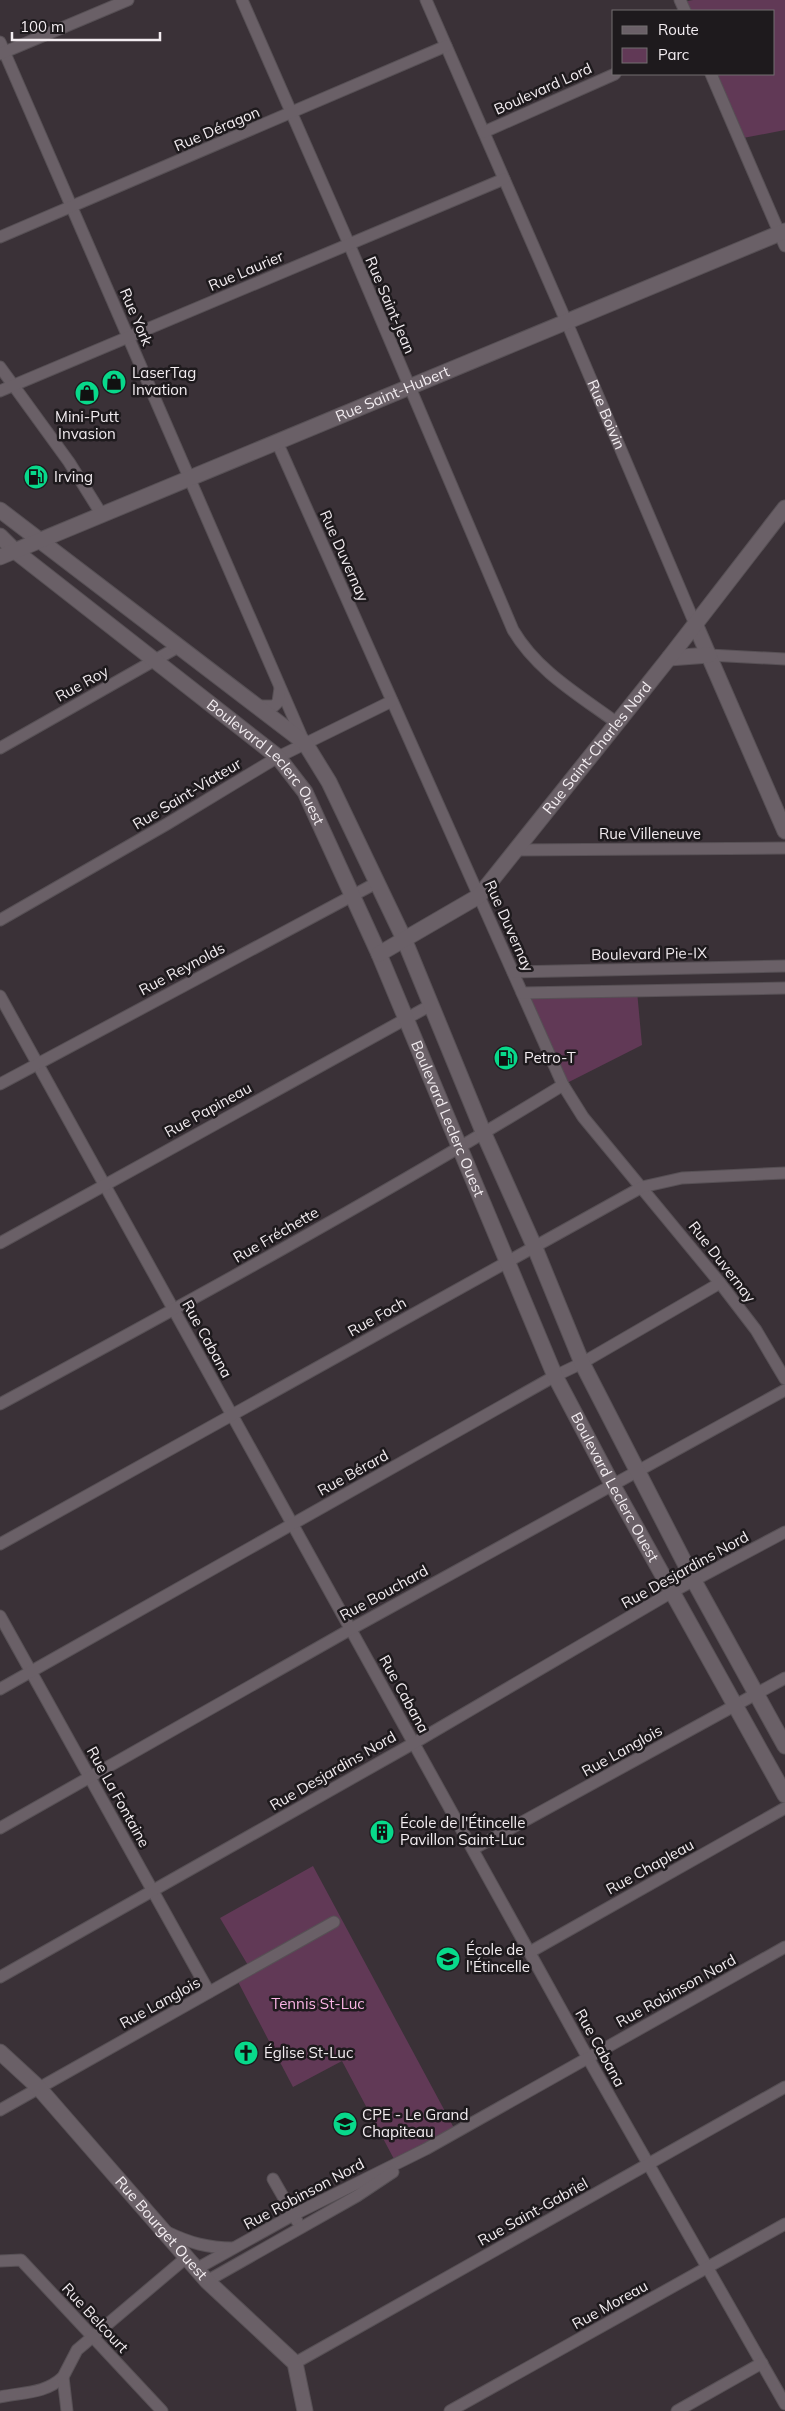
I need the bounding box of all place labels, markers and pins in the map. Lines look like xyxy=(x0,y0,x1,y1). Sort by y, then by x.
place label: LaserTag Invation xyxy=(132,363,196,399)
shop icon: LaserTag Invation xyxy=(101,369,127,395)
shop icon: Mini-Putt Invasion xyxy=(74,380,100,406)
place label: Mini-Putt Invasion xyxy=(55,407,119,443)
fuel station icon: Irving xyxy=(23,464,49,490)
place label: Irving xyxy=(54,467,93,486)
fuel station icon: Petro-T xyxy=(493,1045,519,1071)
place label: Petro-T xyxy=(524,1048,576,1067)
place label: École de l'Étincelle Pavillon Saint-Luc xyxy=(400,1813,525,1849)
building icon: École de l'Étincelle Pavillon Saint-Luc xyxy=(369,1819,395,1845)
place label: École de l'Étincelle xyxy=(466,1940,530,1976)
school or university icon: École de l'Étincelle xyxy=(435,1946,461,1972)
church icon: Église St-Luc xyxy=(233,2040,259,2066)
place label: Église St-Luc xyxy=(264,2043,353,2062)
place label: CPE - Le Grand Chapiteau xyxy=(362,2105,468,2141)
school or university icon: CPE - Le Grand Chapiteau xyxy=(332,2111,358,2137)

